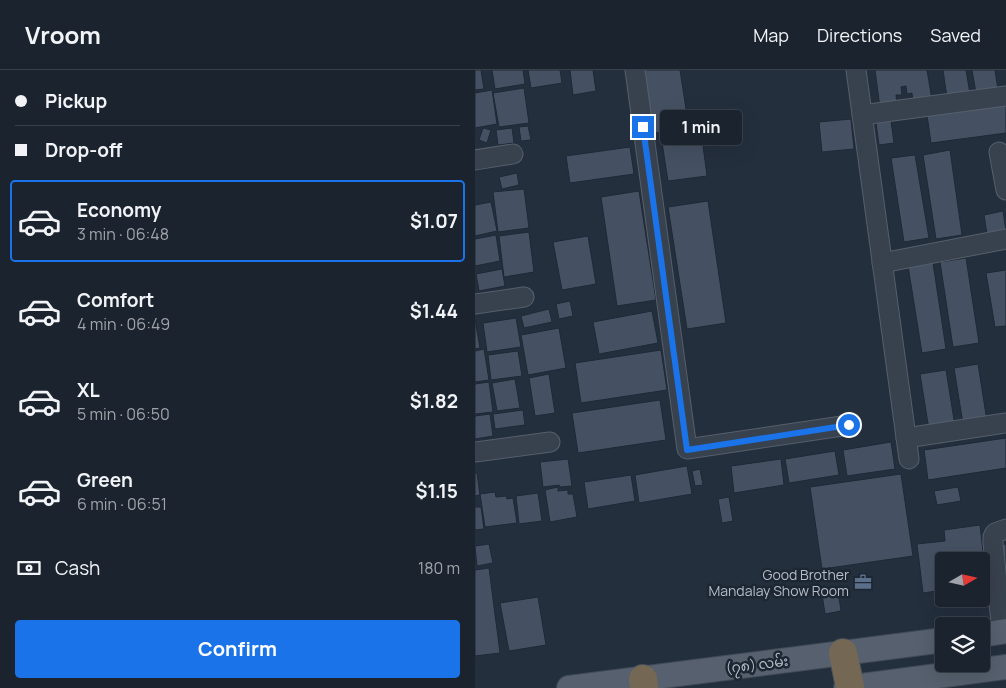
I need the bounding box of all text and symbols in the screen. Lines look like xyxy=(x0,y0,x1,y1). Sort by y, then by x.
text: Vroom xyxy=(25,18,101,51)
text: Map xyxy=(753,23,789,47)
text: Directions xyxy=(817,23,902,47)
text: Saved xyxy=(930,23,981,47)
text: Pickup xyxy=(45,88,107,114)
callout: 1 min xyxy=(661,110,743,144)
route end xyxy=(632,116,654,138)
text: 1 min xyxy=(681,116,721,138)
text: Drop-off xyxy=(45,137,122,163)
text: Economy xyxy=(77,197,161,223)
icon: car xyxy=(17,199,62,244)
text: $1.07 xyxy=(410,208,458,234)
text: 3 min · 06:48 xyxy=(77,223,169,245)
text: Comfort xyxy=(77,287,154,313)
icon: car xyxy=(17,289,62,334)
text: $1.44 xyxy=(410,298,458,324)
text: 4 min · 06:49 xyxy=(77,313,170,335)
text: XL xyxy=(77,377,100,403)
icon: car xyxy=(17,379,62,424)
text: $1.82 xyxy=(410,388,458,414)
text: 5 min · 06:50 xyxy=(77,403,170,425)
route start xyxy=(838,414,860,436)
text: Green xyxy=(77,467,133,493)
icon: car xyxy=(17,469,62,514)
text: $1.15 xyxy=(416,478,458,504)
text: 6 min · 06:51 xyxy=(77,493,167,515)
north arrow xyxy=(935,552,990,608)
map controls xyxy=(935,552,990,672)
icon: cash xyxy=(15,554,43,582)
text: Cash xyxy=(55,555,100,581)
text: 180 m xyxy=(418,557,460,579)
place label: Good Brother Mandalay Show Room xyxy=(709,565,849,600)
office icon: Good Brother Mandalay Show Room xyxy=(853,572,873,592)
button: layers xyxy=(935,617,990,672)
button: Confirm xyxy=(15,620,460,678)
street label: (၇၈) လမ်း xyxy=(725,651,790,680)

